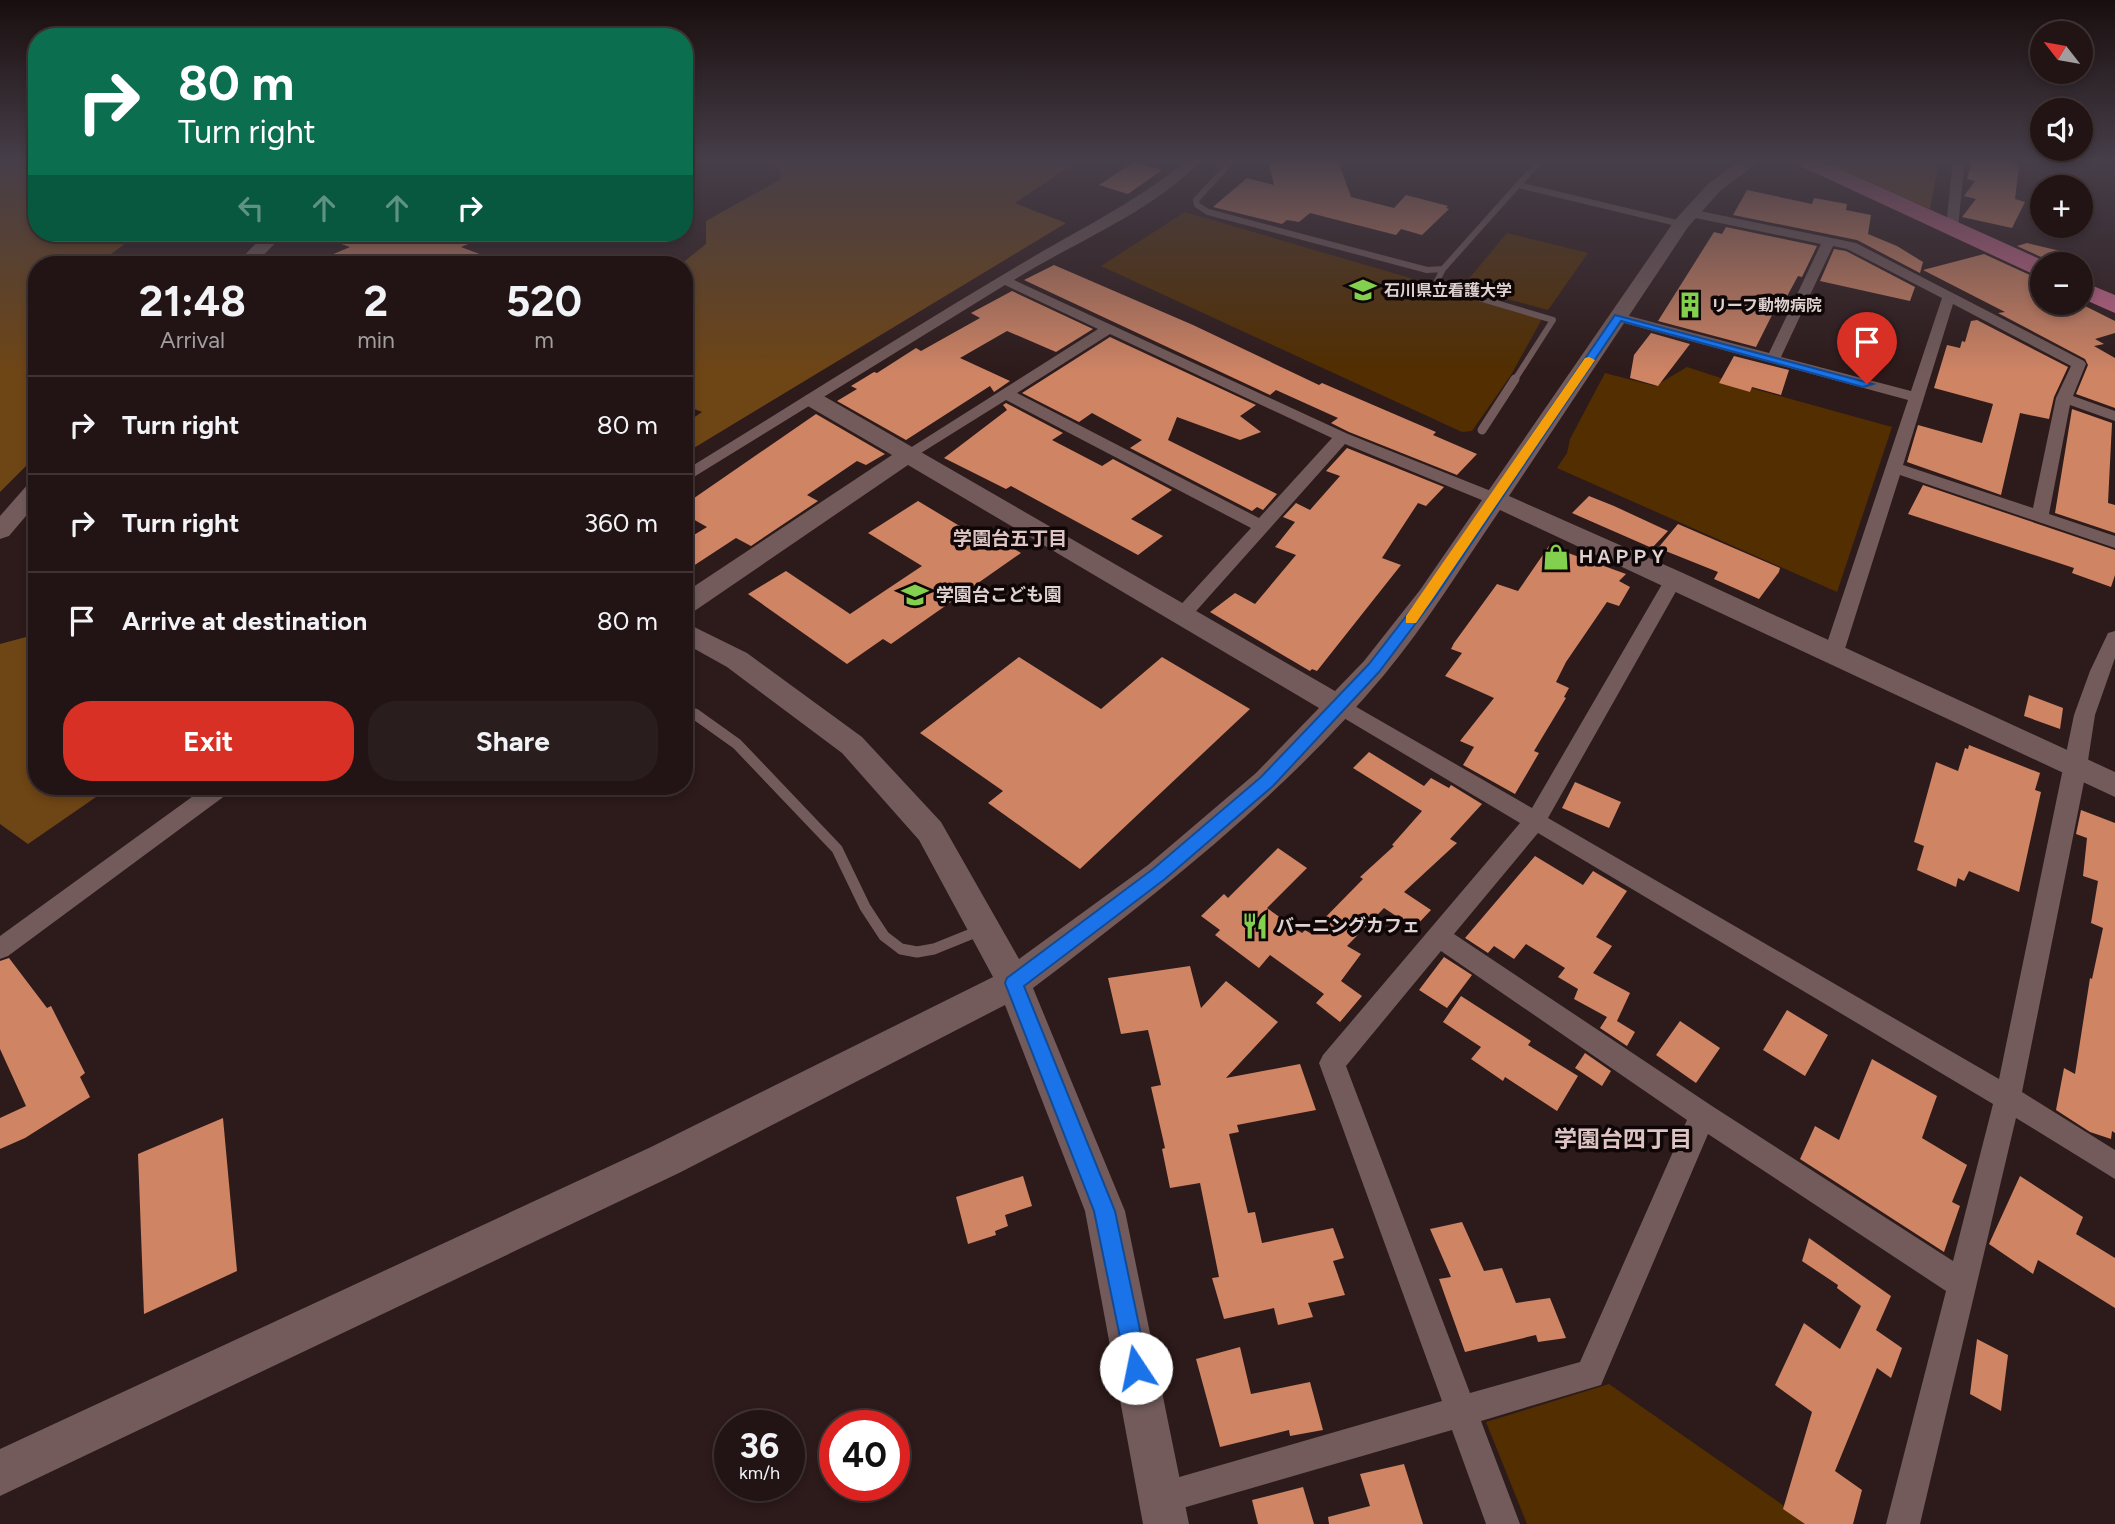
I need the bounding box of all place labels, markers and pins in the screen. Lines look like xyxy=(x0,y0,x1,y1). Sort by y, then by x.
school or university icon: 石川県立看護大学 xyxy=(1348,275,1378,305)
place label: 石川県立看護大学 xyxy=(1384,281,1512,300)
building icon: リーフ動物病院 xyxy=(1675,290,1705,320)
place label: リーフ動物病院 xyxy=(1711,296,1822,315)
pin xyxy=(1837,312,1897,384)
shop icon: ＨＡＰＰＹ xyxy=(1541,542,1571,572)
place label: ＨＡＰＰＹ xyxy=(1577,546,1667,568)
school or university icon: 学園台こども園 xyxy=(900,580,930,610)
place label: 学園台こども園 xyxy=(936,584,1062,606)
restaurant icon: バーニングカフェ xyxy=(1240,911,1270,941)
place label: バーニングカフェ xyxy=(1276,915,1420,937)

